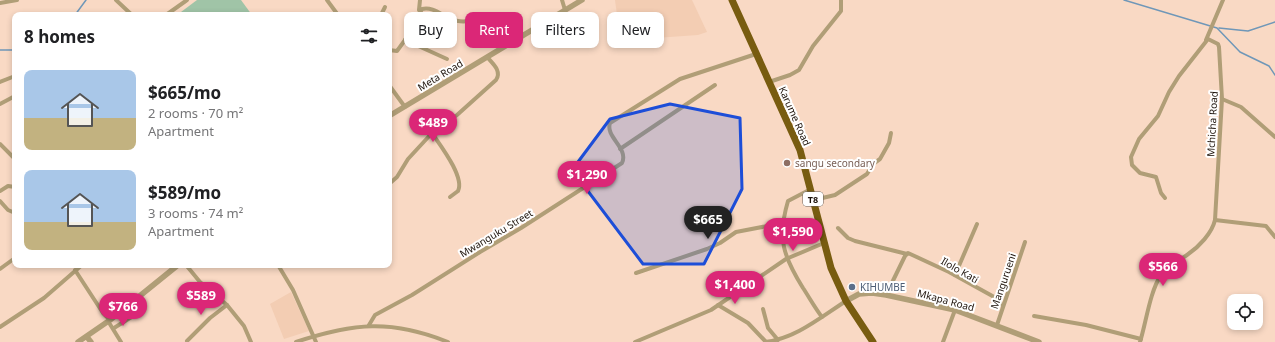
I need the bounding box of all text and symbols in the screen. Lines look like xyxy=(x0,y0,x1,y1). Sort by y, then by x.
chip: Buy xyxy=(404,12,457,48)
chip: Rent xyxy=(465,12,523,48)
chip: Filters xyxy=(531,12,599,48)
chip: New xyxy=(607,12,664,48)
text: 8 homes xyxy=(24,25,95,48)
icon: filters xyxy=(358,25,380,47)
street label: Meta Road xyxy=(415,56,465,94)
text: $665/mo xyxy=(148,81,221,104)
street label: Karume Road xyxy=(776,84,814,148)
icon: home xyxy=(56,86,104,134)
street label: Mchicha Road xyxy=(1203,91,1221,157)
text: 2 rooms · 70 m² xyxy=(148,104,243,122)
pin: $489 xyxy=(409,109,457,143)
text: $489 xyxy=(418,113,448,131)
text: Apartment xyxy=(148,122,214,140)
place label: sangu secondary xyxy=(795,156,876,170)
marker: sangu secondary xyxy=(782,158,792,168)
pin: $1,290 xyxy=(554,161,620,195)
text: $1,290 xyxy=(567,165,607,183)
text: $589/mo xyxy=(148,181,221,204)
icon: home xyxy=(56,186,104,234)
road number: T8 xyxy=(803,192,823,206)
text: 3 rooms · 74 m² xyxy=(148,204,243,222)
street label: Mwanguku Street xyxy=(457,205,536,260)
pin: $665 xyxy=(684,206,732,240)
text: $665 xyxy=(693,210,723,228)
pin: $1,590 xyxy=(760,218,826,252)
text: Apartment xyxy=(148,222,214,240)
text: $1,590 xyxy=(773,222,813,240)
street label: Mangurueni xyxy=(987,251,1019,311)
pin: $566 xyxy=(1139,253,1187,287)
street label: Ilolo Kati xyxy=(939,254,981,286)
text: $566 xyxy=(1148,257,1178,275)
pin: $1,400 xyxy=(702,271,768,305)
text: $1,400 xyxy=(715,275,755,293)
place label: KIHUMBE xyxy=(860,280,905,294)
pin: $589 xyxy=(177,282,225,316)
marker: KIHUMBE xyxy=(847,282,857,292)
text: $589 xyxy=(186,286,216,304)
street label: Mkapa Road xyxy=(916,286,976,314)
pin: $766 xyxy=(99,293,147,327)
map controls xyxy=(1227,294,1263,330)
button: locate xyxy=(1227,294,1263,330)
text: $766 xyxy=(108,297,138,315)

